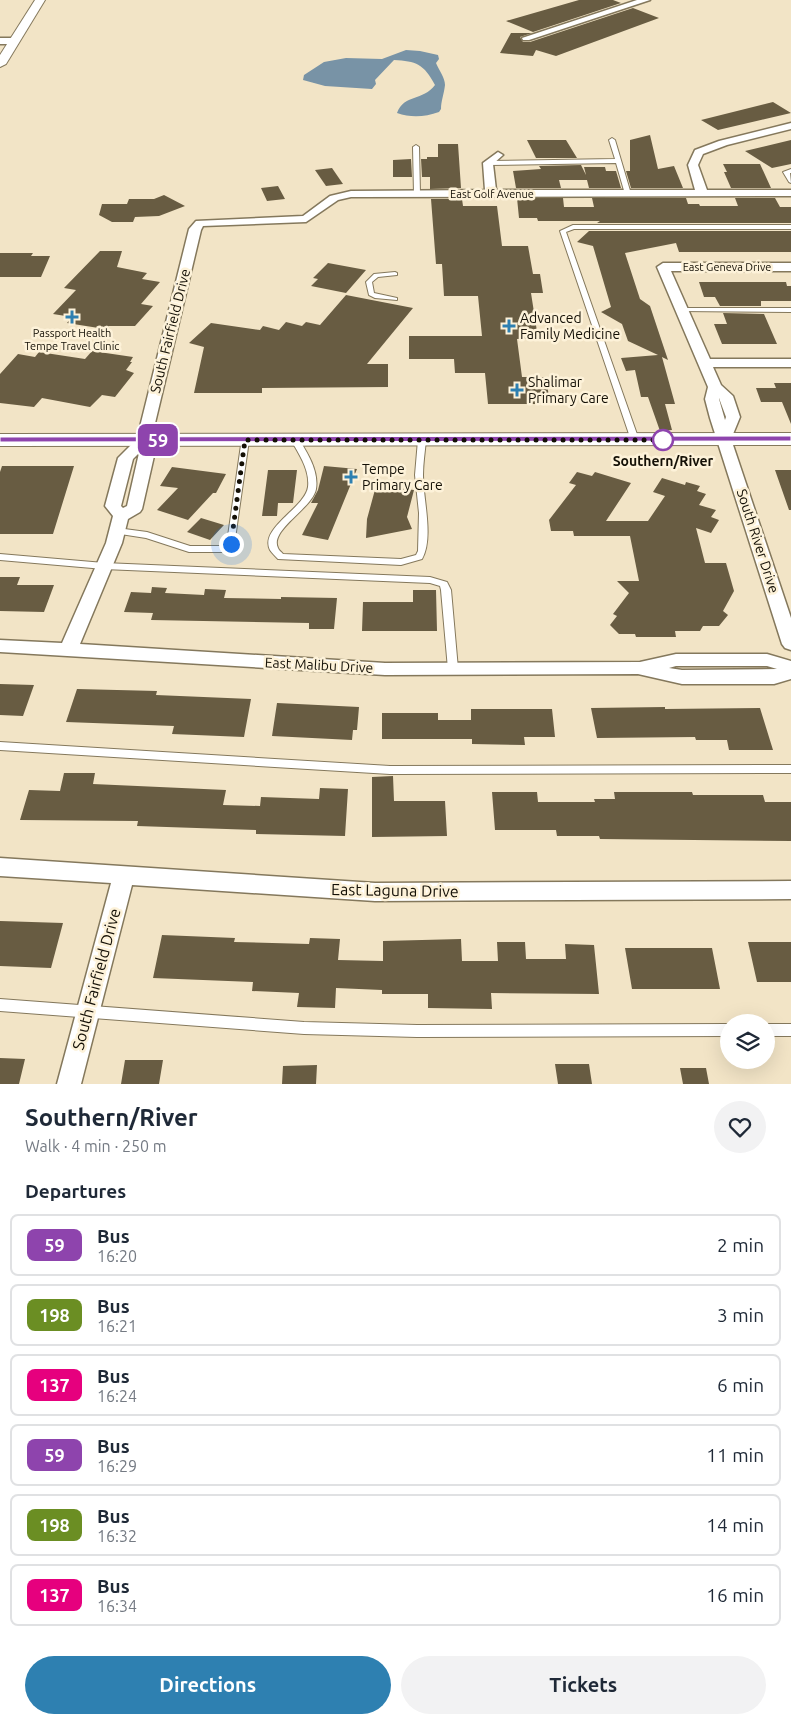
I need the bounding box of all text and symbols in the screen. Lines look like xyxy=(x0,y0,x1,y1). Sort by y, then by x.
street label: East Golf Avenue xyxy=(450,188,534,200)
street label: East Geneva Drive xyxy=(683,261,771,273)
street label: South Fairfield Drive xyxy=(147,267,193,395)
marker: Passport Health Tempe Travel Clinic xyxy=(65,310,79,324)
place label: Advanced Family Medicine xyxy=(520,310,620,342)
marker: Advanced Family Medicine xyxy=(502,319,516,333)
place label: Passport Health Tempe Travel Clinic xyxy=(25,327,119,352)
place label: Shalimar Primary Care xyxy=(528,374,609,406)
marker: Shalimar Primary Care xyxy=(510,383,524,397)
line badge: 59 xyxy=(136,424,180,456)
marker: Southern/River xyxy=(652,429,674,451)
text: 59 xyxy=(148,430,168,450)
place label: Southern/River xyxy=(613,453,714,469)
place label: Tempe Primary Care xyxy=(362,461,443,493)
marker: Tempe Primary Care xyxy=(344,470,358,484)
street label: South River Drive xyxy=(734,487,782,595)
your location xyxy=(219,532,244,557)
street label: East Malibu Drive xyxy=(264,654,374,676)
street label: East Laguna Drive xyxy=(331,880,459,900)
street label: South Fairfield Drive xyxy=(68,906,124,1052)
map controls xyxy=(720,1014,775,1069)
button: layers xyxy=(720,1014,775,1069)
button: heart xyxy=(714,1101,766,1153)
text: Southern/River xyxy=(25,1104,198,1131)
text: Walk · 4 min · 250 m xyxy=(25,1137,167,1155)
text: Departures xyxy=(25,1180,126,1202)
text: Bus xyxy=(97,1225,130,1247)
text: 2 min xyxy=(717,1234,764,1256)
text: 59 xyxy=(44,1235,65,1255)
text: 16:20 xyxy=(97,1247,137,1265)
text: Bus xyxy=(97,1295,130,1317)
text: 3 min xyxy=(717,1304,764,1326)
text: 198 xyxy=(39,1305,70,1325)
text: 16:21 xyxy=(97,1317,137,1335)
text: Bus xyxy=(97,1365,130,1387)
text: 6 min xyxy=(717,1374,764,1396)
text: 137 xyxy=(39,1375,70,1395)
text: 16:24 xyxy=(97,1387,137,1405)
text: Bus xyxy=(97,1435,130,1457)
text: 11 min xyxy=(706,1444,764,1466)
text: 59 xyxy=(44,1445,65,1465)
text: 16:29 xyxy=(97,1457,137,1475)
text: Bus xyxy=(97,1505,130,1527)
text: 14 min xyxy=(706,1514,764,1536)
text: 198 xyxy=(39,1515,70,1535)
text: 16:32 xyxy=(97,1527,137,1545)
text: Bus xyxy=(97,1575,130,1597)
text: 16 min xyxy=(706,1584,764,1606)
text: 137 xyxy=(39,1585,70,1605)
text: 16:34 xyxy=(97,1597,137,1615)
button: Directions xyxy=(25,1656,391,1714)
button: Tickets xyxy=(401,1656,766,1714)

